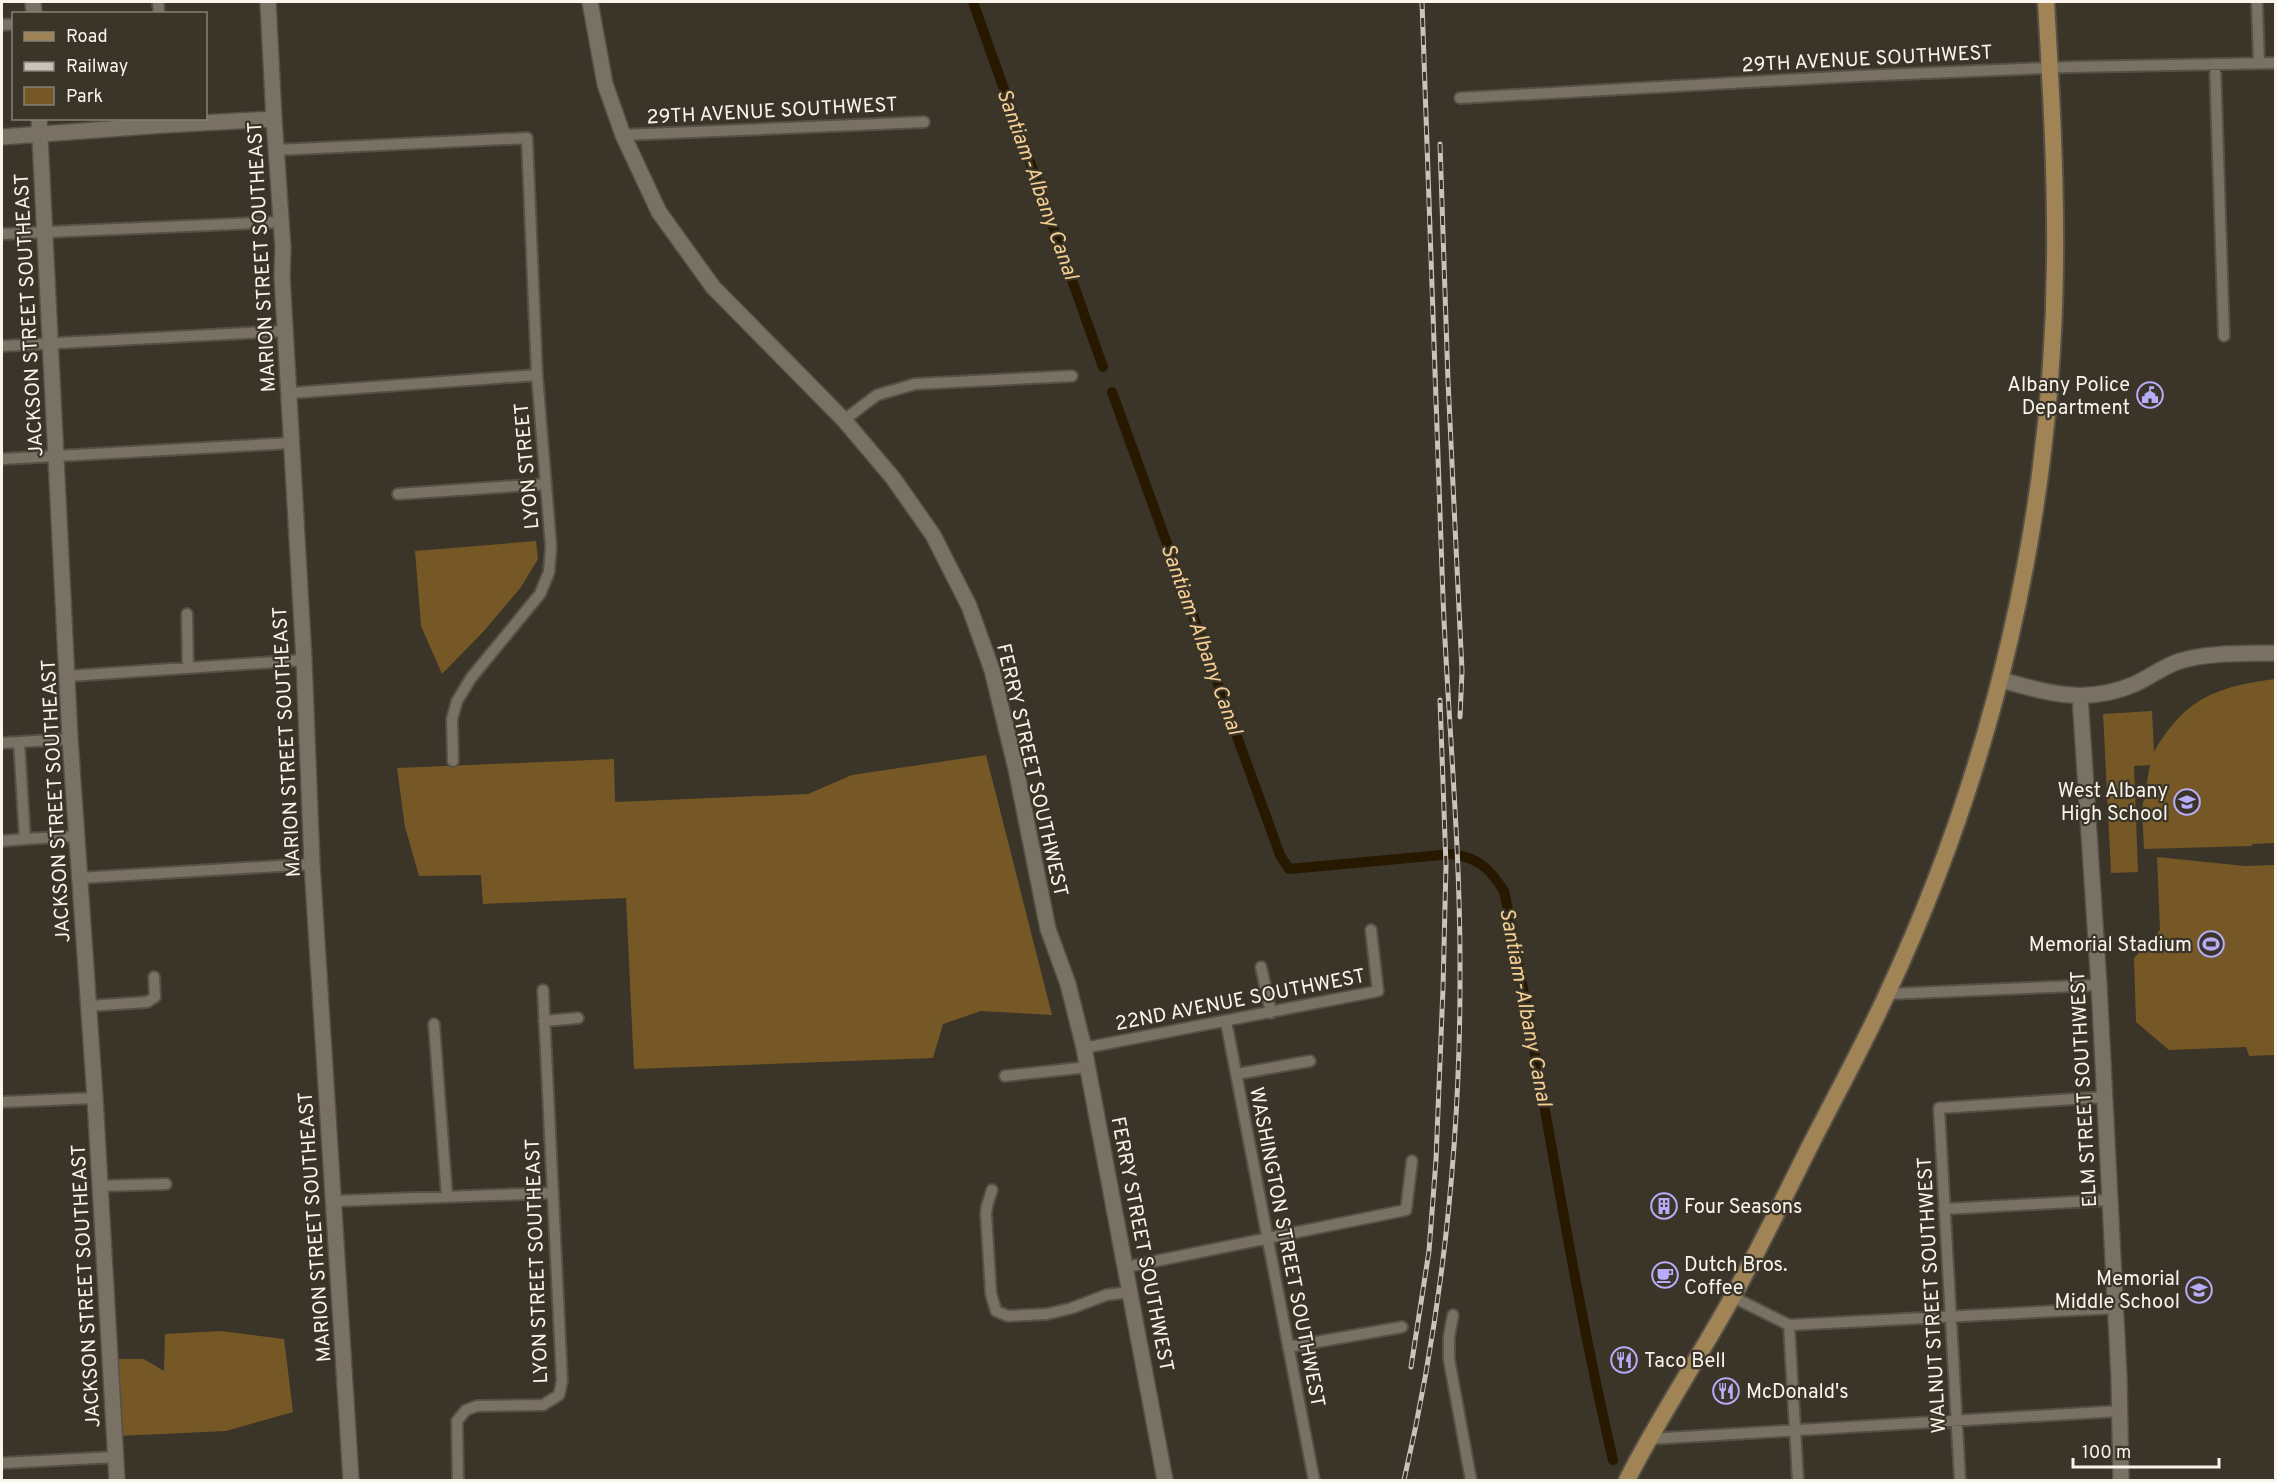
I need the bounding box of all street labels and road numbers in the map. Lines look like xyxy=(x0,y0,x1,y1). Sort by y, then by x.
street label: 29TH AVENUE SOUTHWEST xyxy=(1741,40,1993,80)
street label: 29TH AVENUE SOUTHWEST xyxy=(646,92,898,132)
street label: MARION STREET SOUTHEAST xyxy=(243,121,283,393)
street label: JACKSON STREET SOUTHEAST xyxy=(10,173,50,457)
street label: LYON STREET xyxy=(509,401,546,530)
street label: MARION STREET SOUTHEAST xyxy=(268,606,308,878)
street label: FERRY STREET SOUTHWEST xyxy=(989,641,1073,900)
street label: JACKSON STREET SOUTHEAST xyxy=(37,659,77,943)
street label: 22ND AVENUE SOUTHWEST xyxy=(1113,964,1368,1038)
street label: ELM STREET SOUTHWEST xyxy=(2066,970,2104,1208)
street label: WASHINGTON STREET SOUTHWEST xyxy=(1242,1085,1330,1410)
street label: MARION STREET SOUTHEAST xyxy=(294,1091,338,1363)
street label: FERRY STREET SOUTHWEST xyxy=(1104,1115,1179,1374)
street label: LYON STREET SOUTHEAST xyxy=(521,1138,555,1384)
street label: JACKSON STREET SOUTHEAST xyxy=(67,1144,107,1428)
street label: WALNUT STREET SOUTHWEST xyxy=(1913,1156,1953,1434)

